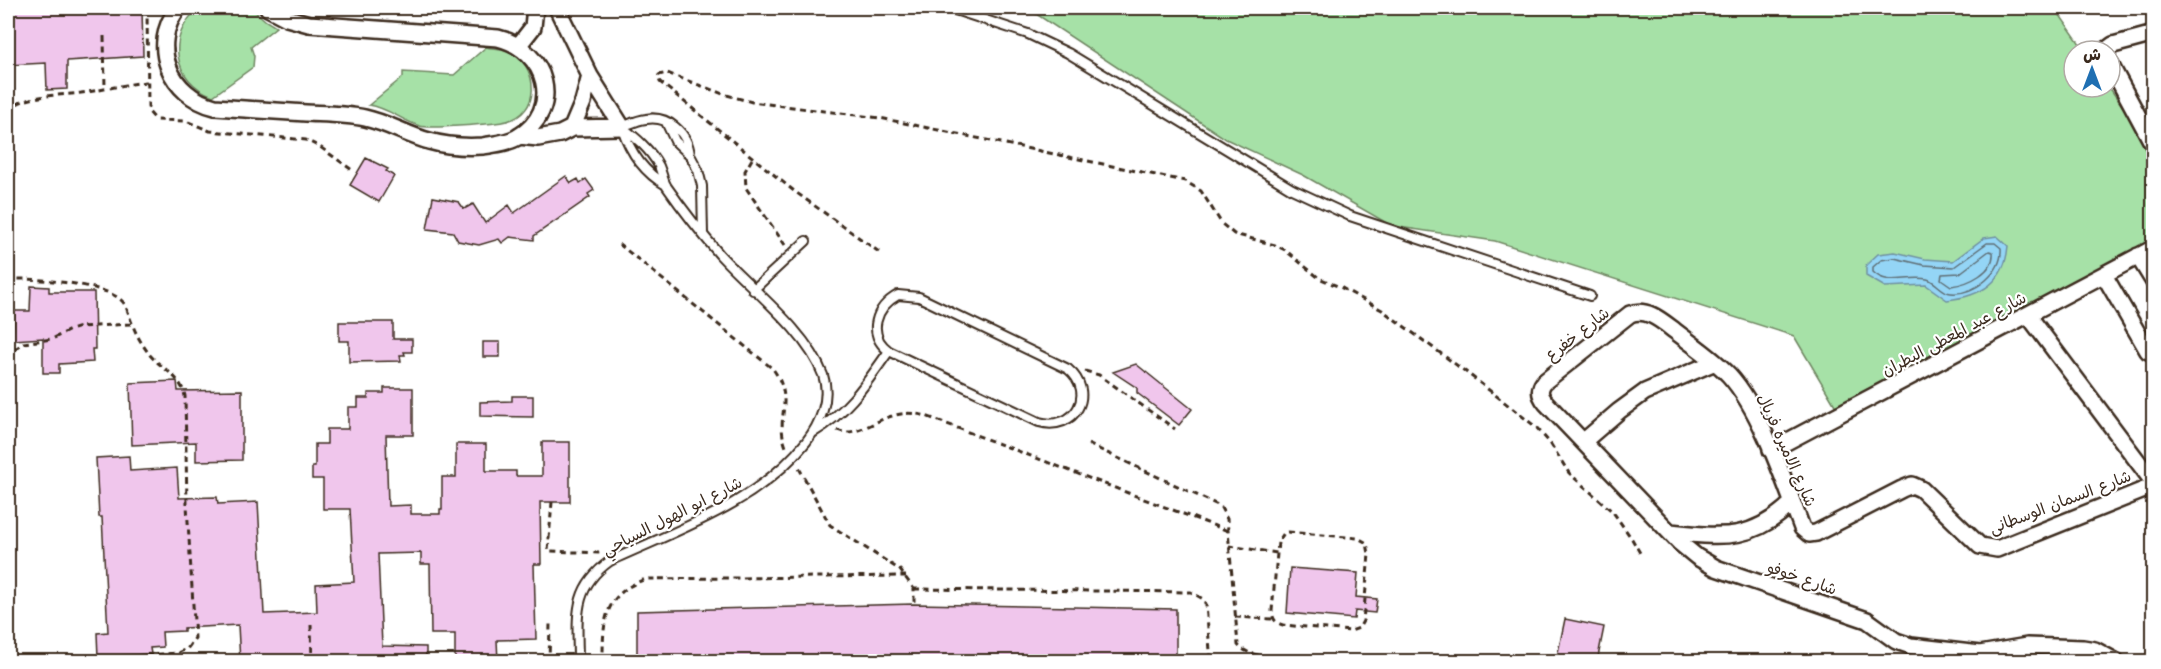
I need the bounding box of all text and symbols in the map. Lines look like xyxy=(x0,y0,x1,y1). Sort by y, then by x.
north arrow xyxy=(2062,39,2122,99)
text: ش xyxy=(2083,44,2101,65)
street label: شارع عبد المعطى البطران xyxy=(1878,287,2030,382)
street label: شارع خفرع xyxy=(1540,302,1614,367)
street label: شارع الاميره فريال xyxy=(1752,390,1821,510)
street label: شارع السمان الوسطانى xyxy=(1986,465,2134,540)
street label: شارع ابو الهول السياحي xyxy=(598,472,747,564)
street label: شارع خوفو xyxy=(1763,556,1840,601)

